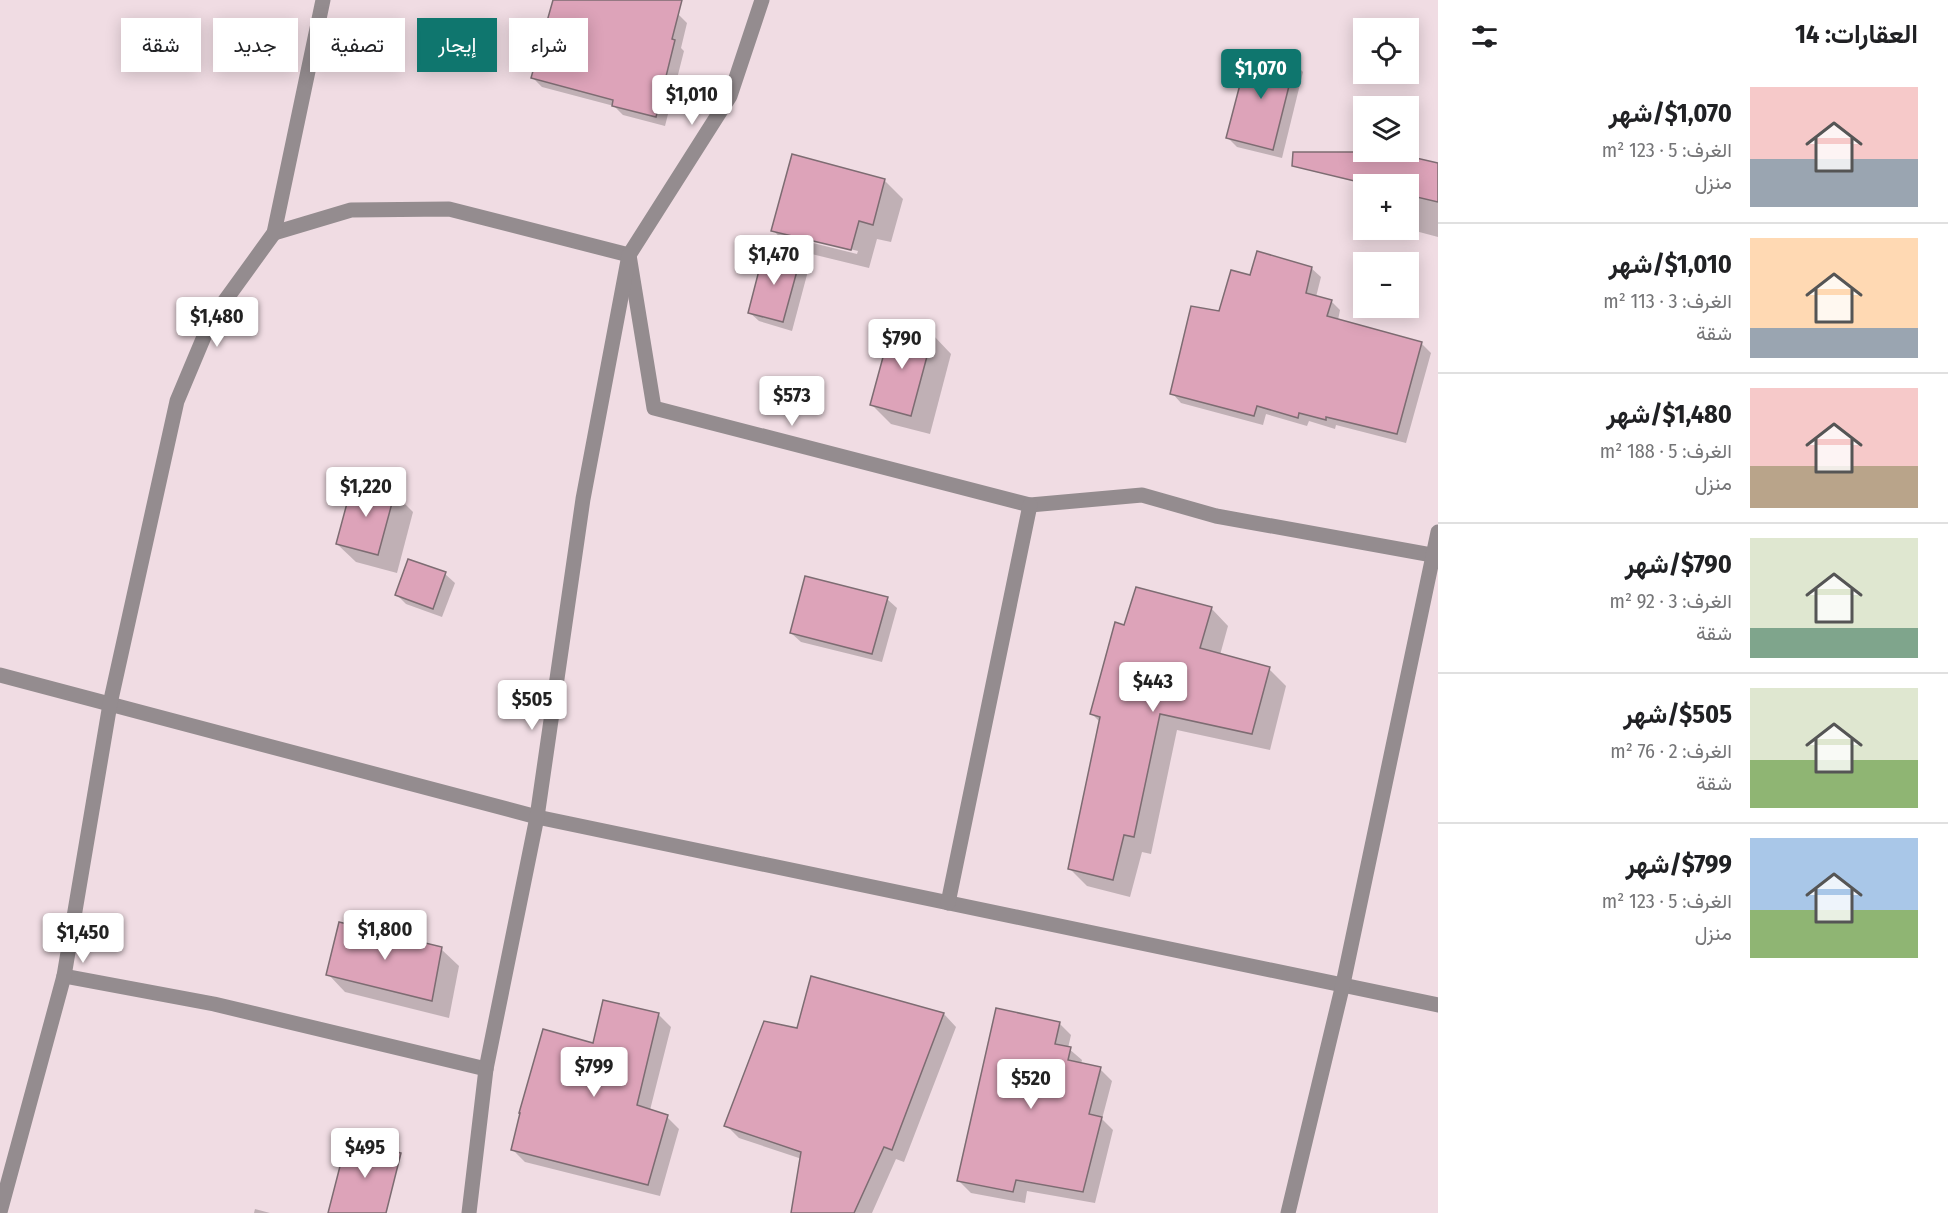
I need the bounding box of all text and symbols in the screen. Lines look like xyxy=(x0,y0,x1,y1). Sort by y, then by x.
chip: شقة xyxy=(121,18,201,72)
chip: جديد xyxy=(213,18,298,72)
chip: تصفية xyxy=(310,18,405,72)
chip: إيجار xyxy=(417,18,497,72)
chip: شراء xyxy=(509,18,588,72)
map controls xyxy=(1353,18,1419,318)
button: locate xyxy=(1353,18,1419,84)
text: العقارات: 14 xyxy=(1795,19,1918,50)
icon: filters xyxy=(1468,20,1501,53)
pin: $1,070 xyxy=(1212,49,1310,100)
text: $1,070 xyxy=(1235,56,1287,80)
pin: $1,010 xyxy=(643,75,741,126)
text: $1,010 xyxy=(666,82,718,106)
button: layers xyxy=(1353,96,1419,162)
text: $1,070/شهر xyxy=(1609,98,1732,129)
icon: home xyxy=(1798,111,1870,183)
text: الغرف: 5 · 123 m² xyxy=(1602,138,1732,162)
text: منزل xyxy=(1695,170,1732,194)
button: + xyxy=(1353,174,1419,240)
pin: $1,470 xyxy=(725,235,823,286)
text: $1,470 xyxy=(749,242,799,266)
text: $1,010/شهر xyxy=(1608,249,1732,280)
button: − xyxy=(1353,252,1419,318)
icon: home xyxy=(1798,262,1870,334)
text: الغرف: 3 · 113 m² xyxy=(1603,289,1732,313)
pin: $1,480 xyxy=(168,297,266,348)
text: $1,480 xyxy=(190,304,244,328)
pin: $790 xyxy=(866,319,938,370)
text: شقة xyxy=(1696,321,1732,345)
text: $790 xyxy=(882,326,922,350)
pin: $573 xyxy=(756,376,828,427)
text: $573 xyxy=(773,383,811,407)
text: $1,480/شهر xyxy=(1606,399,1732,430)
icon: home xyxy=(1798,412,1870,484)
text: الغرف: 5 · 188 m² xyxy=(1600,439,1732,463)
pin: $1,220 xyxy=(317,467,415,518)
text: منزل xyxy=(1695,471,1732,495)
text: $1,220 xyxy=(340,474,392,498)
text: $790/شهر xyxy=(1625,549,1732,580)
icon: home xyxy=(1798,562,1870,634)
text: الغرف: 3 · 92 m² xyxy=(1609,589,1732,613)
text: شقة xyxy=(1696,621,1732,645)
pin: $443 xyxy=(1117,662,1189,713)
text: $443 xyxy=(1133,669,1173,693)
pin: $505 xyxy=(496,680,568,731)
text: $505 xyxy=(512,687,552,711)
text: $505/شهر xyxy=(1623,699,1732,730)
icon: home xyxy=(1798,712,1870,784)
text: الغرف: 2 · 76 m² xyxy=(1610,739,1732,763)
text: شقة xyxy=(1696,771,1732,795)
text: $799/شهر xyxy=(1626,849,1732,880)
icon: home xyxy=(1798,862,1870,934)
text: الغرف: 5 · 123 m² xyxy=(1602,889,1732,913)
pin: $1,800 xyxy=(336,910,434,961)
pin: $1,450 xyxy=(34,913,132,964)
text: $1,800 xyxy=(358,917,412,941)
text: $1,450 xyxy=(57,920,109,944)
text: منزل xyxy=(1695,921,1732,945)
pin: $799 xyxy=(558,1047,630,1098)
text: $799 xyxy=(575,1054,613,1078)
pin: $520 xyxy=(995,1059,1067,1110)
text: $520 xyxy=(1011,1066,1051,1090)
pin: $495 xyxy=(329,1128,401,1179)
text: $495 xyxy=(345,1135,385,1159)

